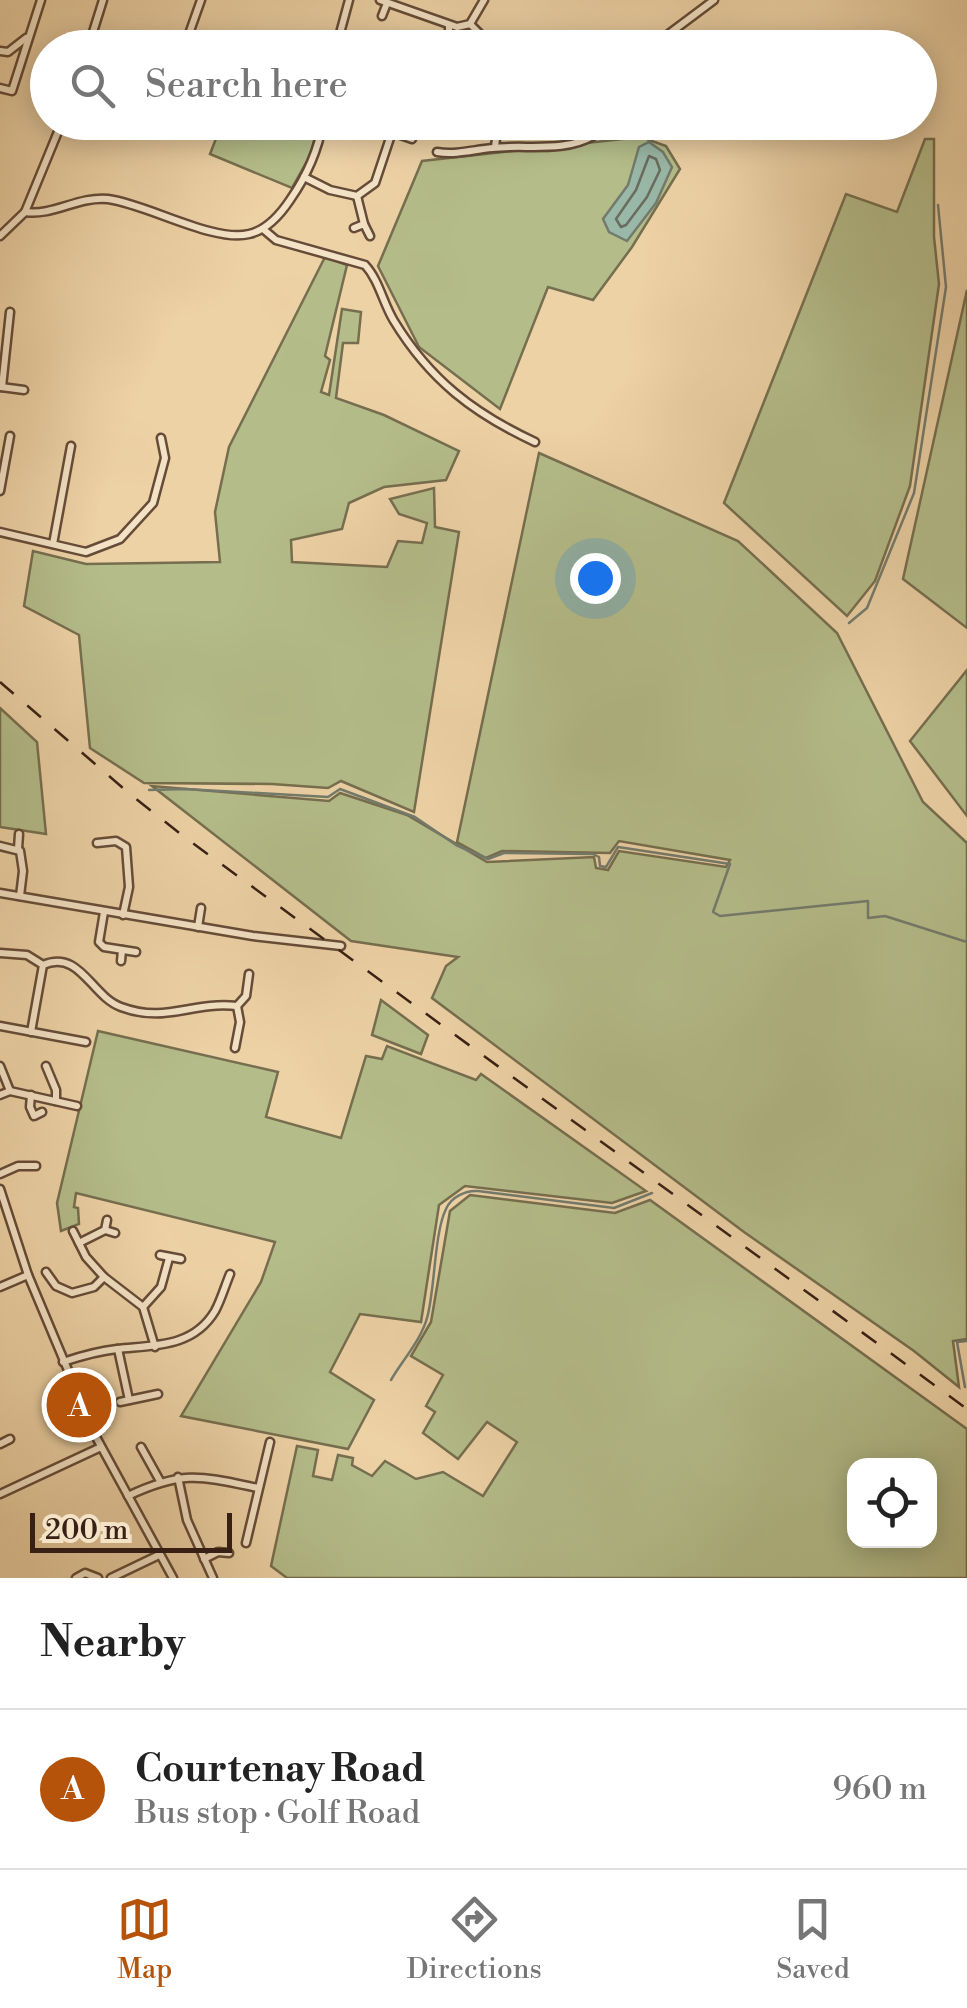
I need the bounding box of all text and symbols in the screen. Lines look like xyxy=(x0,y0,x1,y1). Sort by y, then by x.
search box xyxy=(30,30,937,140)
icon: search xyxy=(65,58,120,113)
text: Search here xyxy=(145,62,348,109)
your location xyxy=(570,553,621,604)
pin: A xyxy=(46,1368,112,1442)
map controls xyxy=(847,1458,937,1548)
button: locate xyxy=(847,1458,937,1548)
scale bar xyxy=(30,1508,232,1552)
text: 200 m xyxy=(45,1513,128,1548)
text: Nearby xyxy=(40,1617,185,1670)
text: Courtenay Road xyxy=(135,1746,425,1793)
text: A xyxy=(61,1769,84,1809)
text: 960 m xyxy=(832,1769,927,1809)
text: Bus stop · Golf Road xyxy=(135,1793,420,1833)
tab: Map xyxy=(117,1892,172,1987)
tab: Directions xyxy=(407,1892,542,1987)
tab: Saved xyxy=(776,1892,850,1987)

